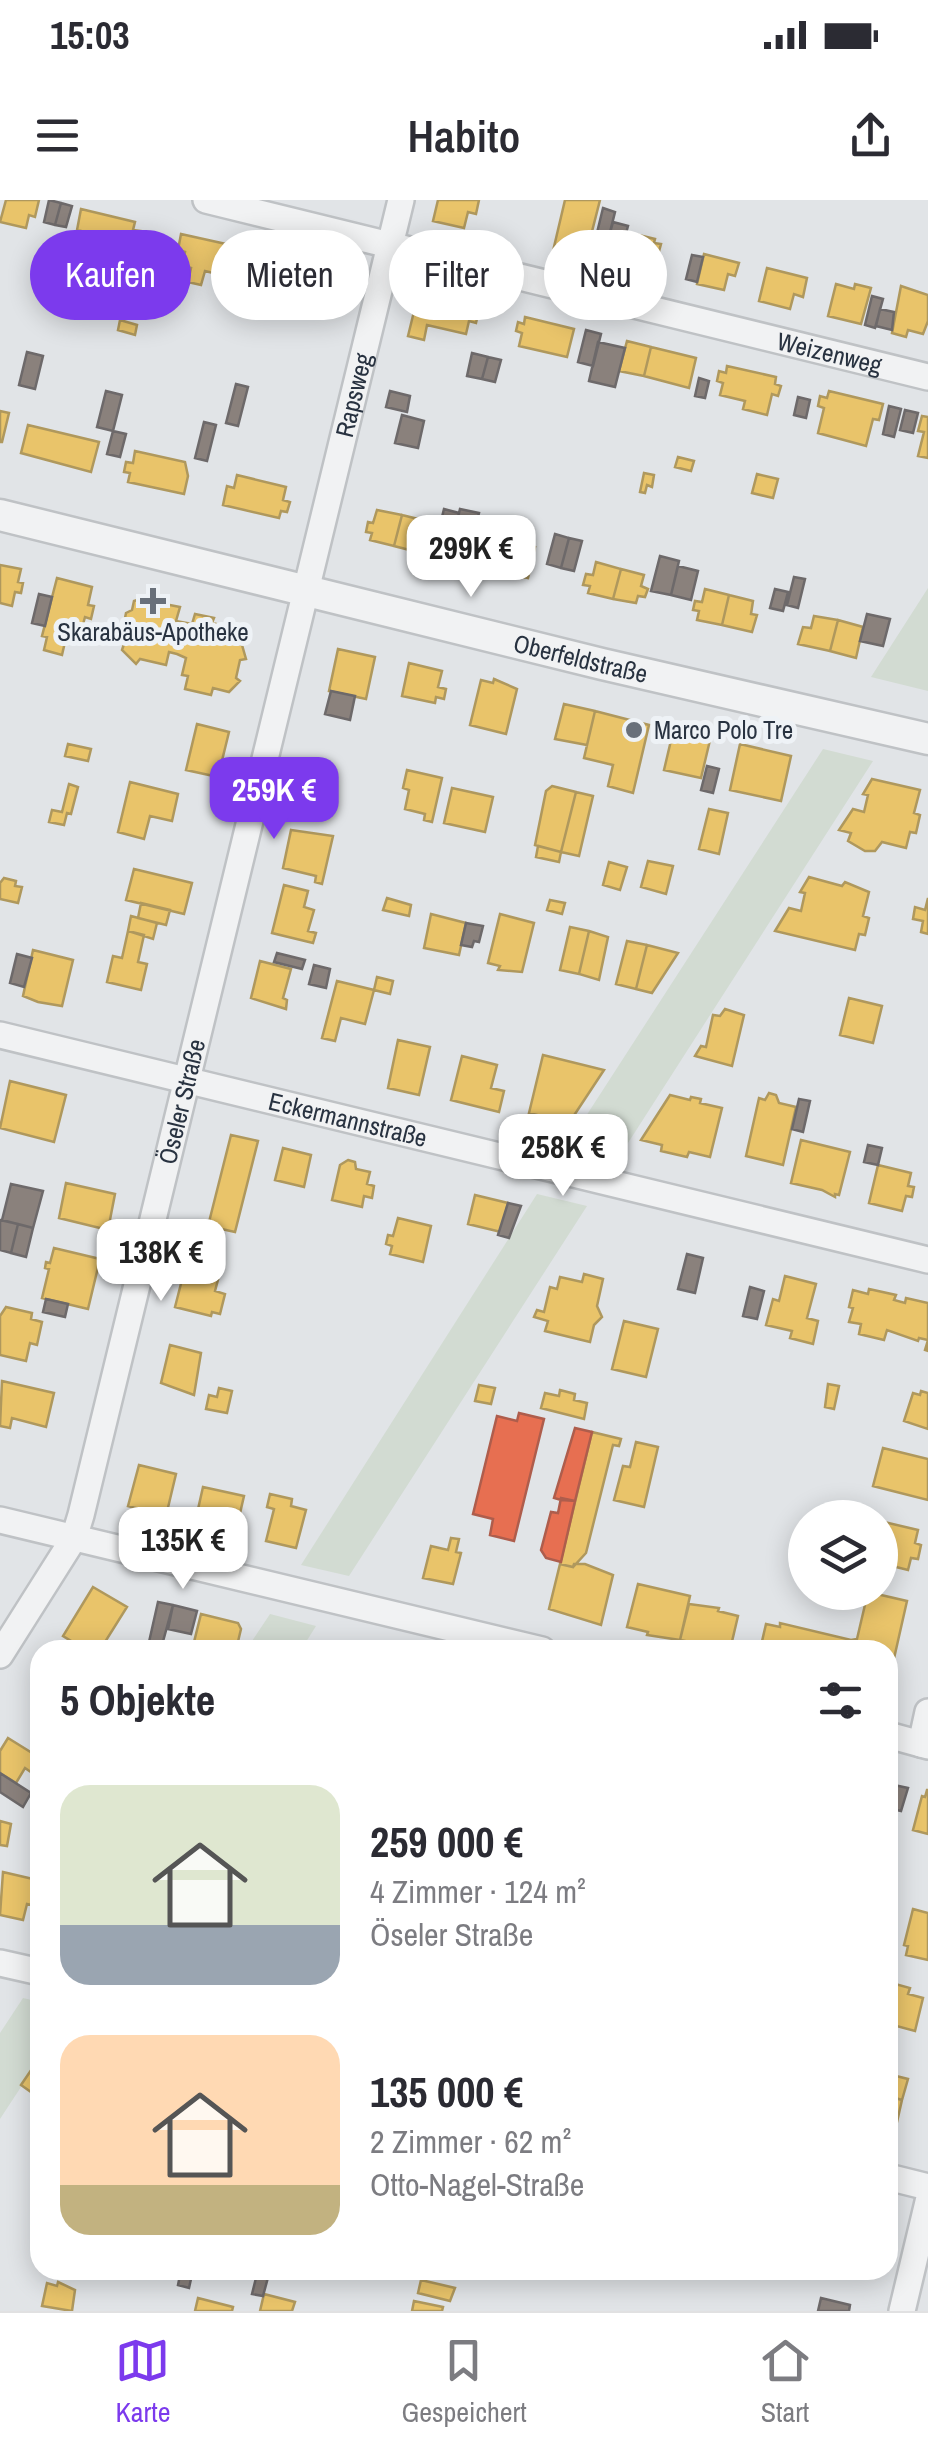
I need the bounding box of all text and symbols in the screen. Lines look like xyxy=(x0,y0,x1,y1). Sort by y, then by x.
text: 15:03 xyxy=(50,10,130,61)
text: Habito xyxy=(408,105,520,166)
icon: menu xyxy=(30,108,85,163)
icon: share xyxy=(843,108,898,163)
chip: Kaufen xyxy=(30,230,191,320)
chip: Mieten xyxy=(211,230,369,320)
chip: Filter xyxy=(389,230,524,320)
chip: Neu xyxy=(544,230,667,320)
street label: Weizenweg xyxy=(774,324,886,382)
street label: Rapsweg xyxy=(327,349,380,441)
pin: 299K € xyxy=(390,515,552,600)
text: 299K € xyxy=(429,526,513,569)
marker: Skarabäus-Apotheke xyxy=(142,590,164,612)
place label: Skarabäus-Apotheke xyxy=(57,615,249,649)
street label: Oberfeldstraße xyxy=(510,626,651,691)
place label: Marco Polo Tre xyxy=(654,713,793,747)
marker: Marco Polo Tre xyxy=(623,719,645,741)
pin: 259K € xyxy=(193,757,355,842)
text: 259K € xyxy=(232,768,316,811)
street label: Öseler Straße xyxy=(150,1035,213,1168)
street label: Eckermannstraße xyxy=(265,1084,431,1155)
pin: 258K € xyxy=(482,1114,644,1199)
text: 258K € xyxy=(521,1125,605,1168)
pin: 138K € xyxy=(80,1219,242,1304)
text: 138K € xyxy=(119,1230,203,1273)
map controls xyxy=(788,1500,898,1610)
button: layers xyxy=(788,1500,898,1610)
pin: 135K € xyxy=(102,1507,264,1592)
text: 135K € xyxy=(141,1518,225,1561)
text: 5 Objekte xyxy=(60,1672,215,1728)
icon: filters xyxy=(813,1673,868,1728)
text: 259 000 € xyxy=(370,1814,523,1870)
icon: home xyxy=(140,1825,260,1945)
text: 4 Zimmer · 124 m² xyxy=(370,1870,586,1913)
text: Öseler Straße xyxy=(370,1913,533,1956)
text: 135 000 € xyxy=(370,2064,523,2120)
icon: home xyxy=(140,2075,260,2195)
text: 2 Zimmer · 62 m² xyxy=(370,2120,571,2163)
text: Otto-Nagel-Straße xyxy=(370,2163,584,2206)
tab: Karte xyxy=(115,2333,170,2431)
tab: Gespeichert xyxy=(401,2333,527,2431)
tab: Start xyxy=(758,2333,813,2431)

